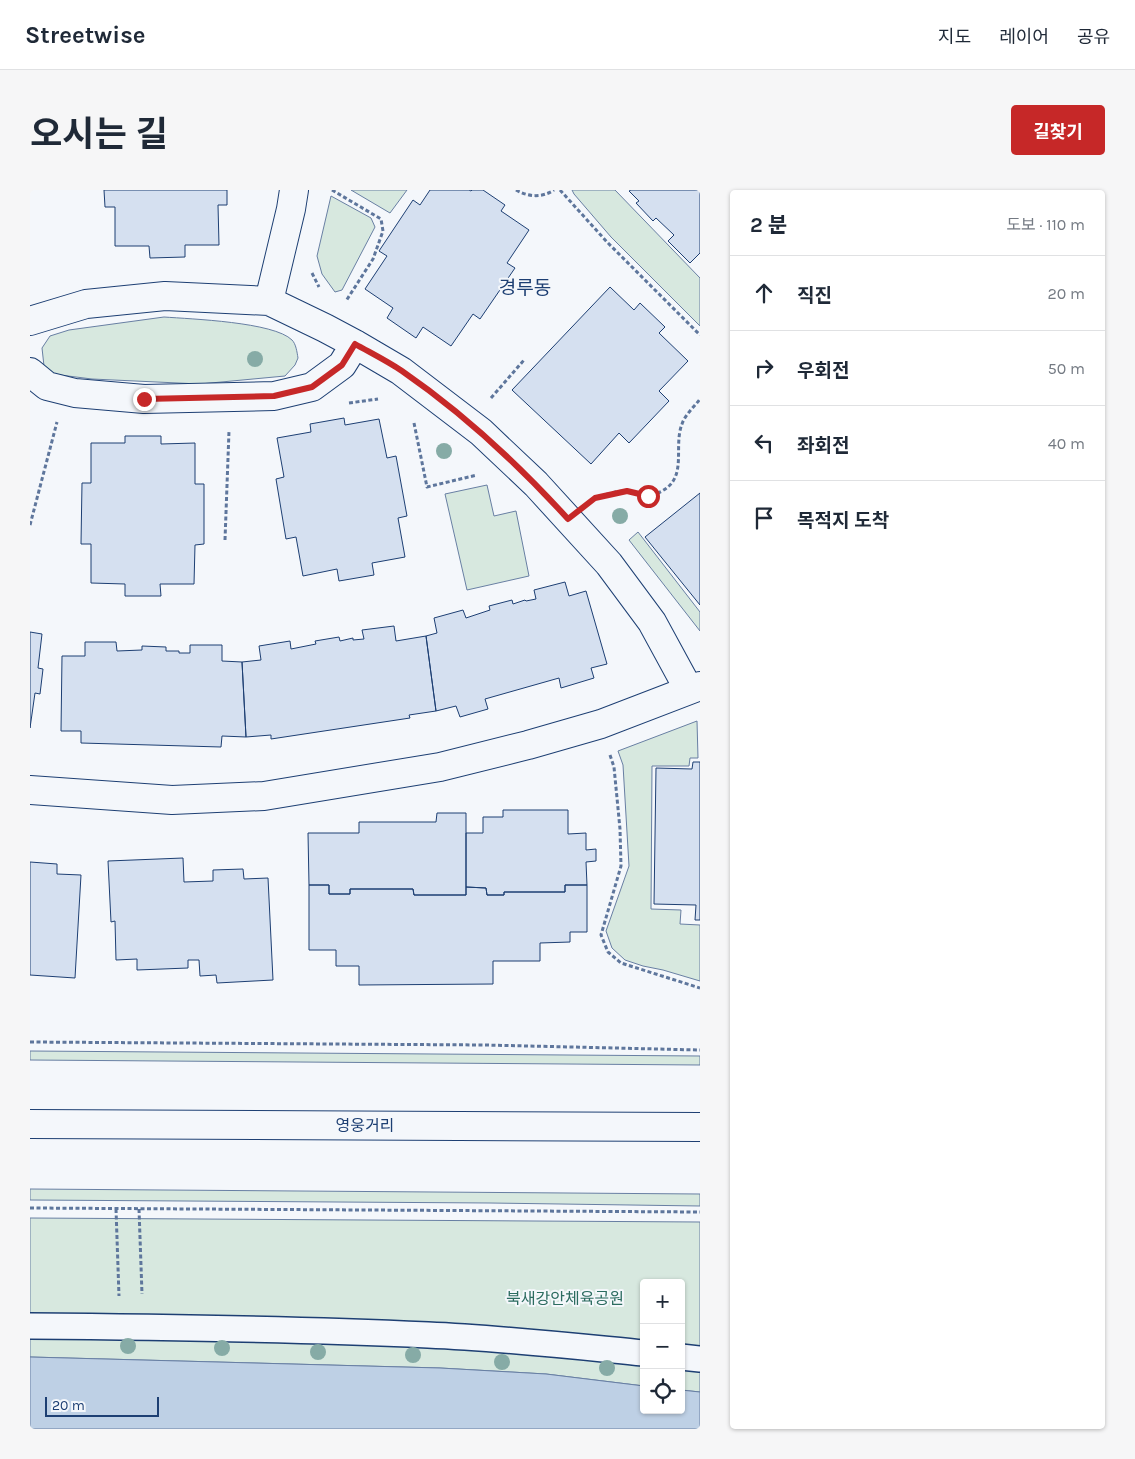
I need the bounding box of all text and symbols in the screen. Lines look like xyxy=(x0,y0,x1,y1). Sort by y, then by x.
text: Streetwise xyxy=(25,21,146,49)
text: 지도 xyxy=(938,26,971,48)
text: 레이어 xyxy=(999,26,1049,48)
text: 공유 xyxy=(1077,26,1110,48)
button: 길찾기 xyxy=(1011,105,1105,155)
text: 오시는 길 xyxy=(30,114,168,155)
text: 2 분 xyxy=(750,213,787,237)
text: 도보 · 110 m xyxy=(1006,215,1085,234)
district label: 경루동 xyxy=(499,277,551,299)
icon: ahead xyxy=(750,279,778,307)
text: 20 m xyxy=(1047,284,1085,303)
text: 직진 xyxy=(797,285,832,307)
icon: right xyxy=(750,354,778,382)
text: 50 m xyxy=(1048,359,1085,378)
text: 우회전 xyxy=(797,360,849,382)
route end xyxy=(133,388,156,411)
icon: left xyxy=(750,429,778,457)
text: 40 m xyxy=(1048,434,1085,453)
text: 좌회전 xyxy=(797,435,849,457)
route start xyxy=(637,485,660,508)
icon: arrive xyxy=(750,504,778,532)
text: 목적지 도착 xyxy=(797,510,889,532)
street label: 영웅거리 xyxy=(336,1116,394,1135)
map controls xyxy=(640,1279,685,1414)
button: + xyxy=(640,1279,685,1324)
park label: 북새강안체육공원 xyxy=(506,1289,624,1308)
button: − xyxy=(640,1324,685,1369)
button: locate xyxy=(640,1369,685,1414)
scale bar xyxy=(45,1394,159,1417)
text: 20 m xyxy=(52,1397,85,1414)

